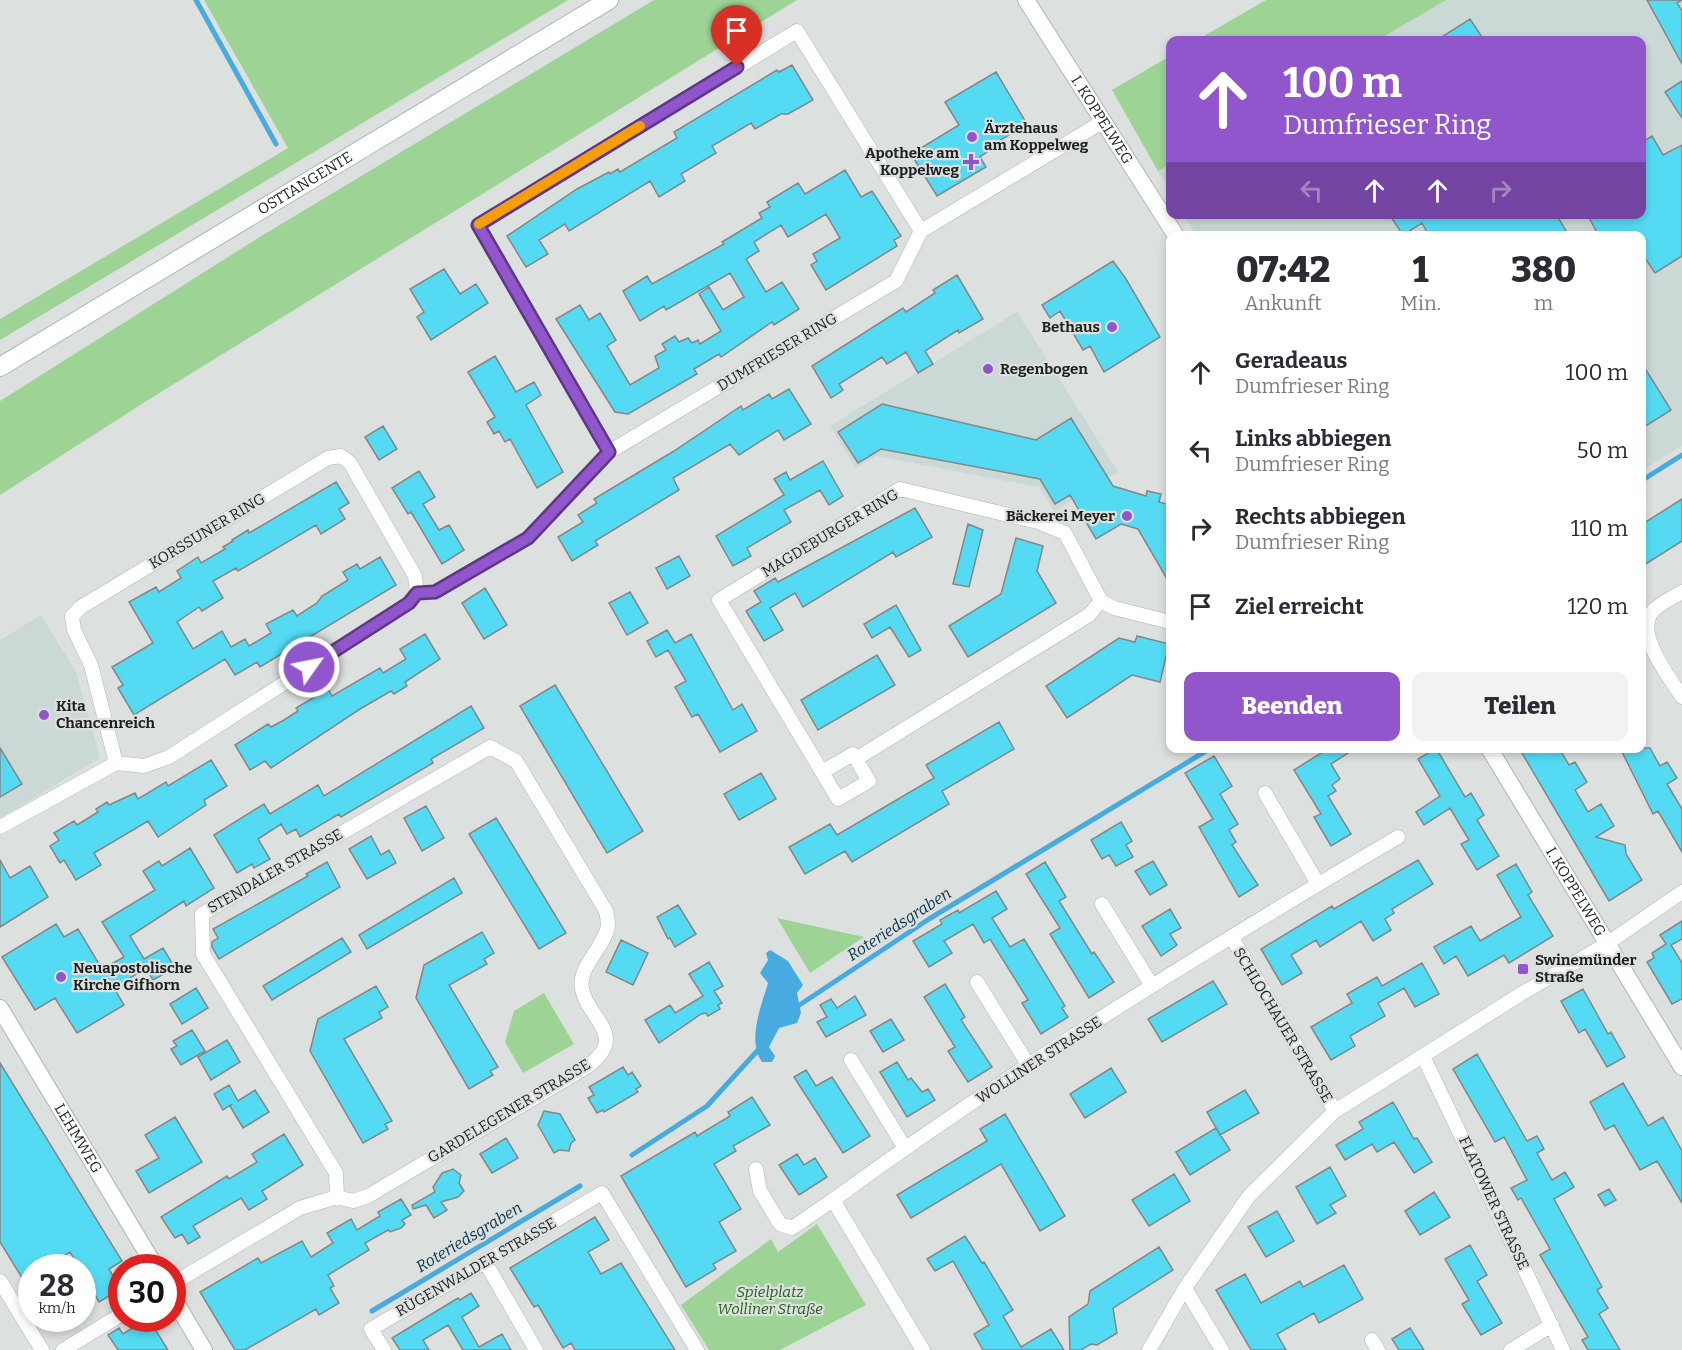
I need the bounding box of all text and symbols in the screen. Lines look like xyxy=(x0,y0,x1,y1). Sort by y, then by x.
pin xyxy=(711,5,762,67)
icon: arrive xyxy=(720,14,753,47)
text: 100 m xyxy=(1283,58,1402,108)
icon: ahead xyxy=(1184,60,1262,138)
street label: I. KOPPELWEG xyxy=(1067,72,1137,167)
text: Dumfrieser Ring xyxy=(1283,109,1491,141)
place label: Ärztehaus am Koppelweg xyxy=(984,119,1089,154)
marker: Ärztehaus am Koppelweg xyxy=(965,130,979,144)
place label: Apotheke am Koppelweg xyxy=(865,144,960,179)
street label: OSTTANGENTE xyxy=(254,148,356,219)
marker: Apotheke am Koppelweg xyxy=(964,155,978,169)
icon: left xyxy=(1295,174,1328,207)
icon: ahead xyxy=(1358,174,1391,207)
icon: ahead xyxy=(1421,174,1454,207)
icon: right xyxy=(1484,174,1517,207)
text: 07:42 xyxy=(1236,248,1330,292)
text: 1 xyxy=(1413,248,1429,292)
text: 380 xyxy=(1511,248,1576,292)
text: Ankunft xyxy=(1245,291,1322,315)
text: Min. xyxy=(1400,291,1441,315)
text: m xyxy=(1534,291,1553,315)
street label: DUMFRIESER RING xyxy=(714,309,840,395)
place label: Bethaus xyxy=(1042,318,1100,336)
marker: Bethaus xyxy=(1105,320,1119,334)
text: Geradeaus xyxy=(1235,347,1347,374)
icon: ahead xyxy=(1184,356,1217,389)
text: 100 m xyxy=(1565,359,1628,386)
place label: Regenbogen xyxy=(1000,360,1088,378)
marker: Regenbogen xyxy=(981,362,995,376)
text: Dumfrieser Ring xyxy=(1235,374,1389,398)
text: Links abbiegen xyxy=(1235,425,1392,452)
icon: left xyxy=(1184,434,1217,467)
text: 50 m xyxy=(1577,437,1628,464)
text: Dumfrieser Ring xyxy=(1235,452,1389,476)
street label: MAGDEBURGER RING xyxy=(758,485,902,581)
street label: KORSSUNER RING xyxy=(146,489,268,573)
text: Rechts abbiegen xyxy=(1235,503,1406,530)
place label: Bäckerei Meyer xyxy=(1006,507,1115,525)
marker: Bäckerei Meyer xyxy=(1120,509,1134,523)
icon: right xyxy=(1184,512,1217,545)
text: 110 m xyxy=(1571,515,1628,542)
text: Dumfrieser Ring xyxy=(1235,530,1389,554)
icon: arrive xyxy=(1184,590,1217,623)
text: Ziel erreicht xyxy=(1235,593,1364,620)
text: 120 m xyxy=(1568,593,1628,620)
position arrow xyxy=(277,635,341,699)
button: Beenden xyxy=(1184,672,1400,741)
button: Teilen xyxy=(1412,672,1628,741)
place label: Kita Chancenreich xyxy=(56,697,156,732)
marker: Kita Chancenreich xyxy=(37,708,51,722)
street label: STENDALER STRASSE xyxy=(204,825,346,917)
street label: I. KOPPELWEG xyxy=(1542,844,1610,940)
water label: Roteriedsgraben xyxy=(843,883,955,965)
street label: SCHLOCHAUER STRASSE xyxy=(1230,944,1336,1106)
place label: Swinemünder Straße xyxy=(1535,951,1637,986)
place label: Neuapostolische Kirche Gifhorn xyxy=(73,959,192,994)
marker: Swinemünder Straße xyxy=(1516,962,1530,976)
marker: Neuapostolische Kirche Gifhorn xyxy=(54,970,68,984)
street label: WOLLINER STRASSE xyxy=(973,1013,1105,1107)
street label: GARDELEGENER STRASSE xyxy=(424,1055,594,1167)
street label: LEHMWEG xyxy=(51,1100,106,1176)
street label: FLATOWER STRASSE xyxy=(1455,1133,1533,1273)
water label: Roteriedsgraben xyxy=(413,1198,525,1276)
street label: RÜGENWALDER STRASSE xyxy=(393,1214,559,1320)
speed limit sign: 30 xyxy=(108,1254,186,1332)
text: 28 xyxy=(40,1268,74,1304)
park label: Spielplatz Wolliner Straße xyxy=(717,1283,823,1318)
text: km/h xyxy=(38,1299,76,1317)

